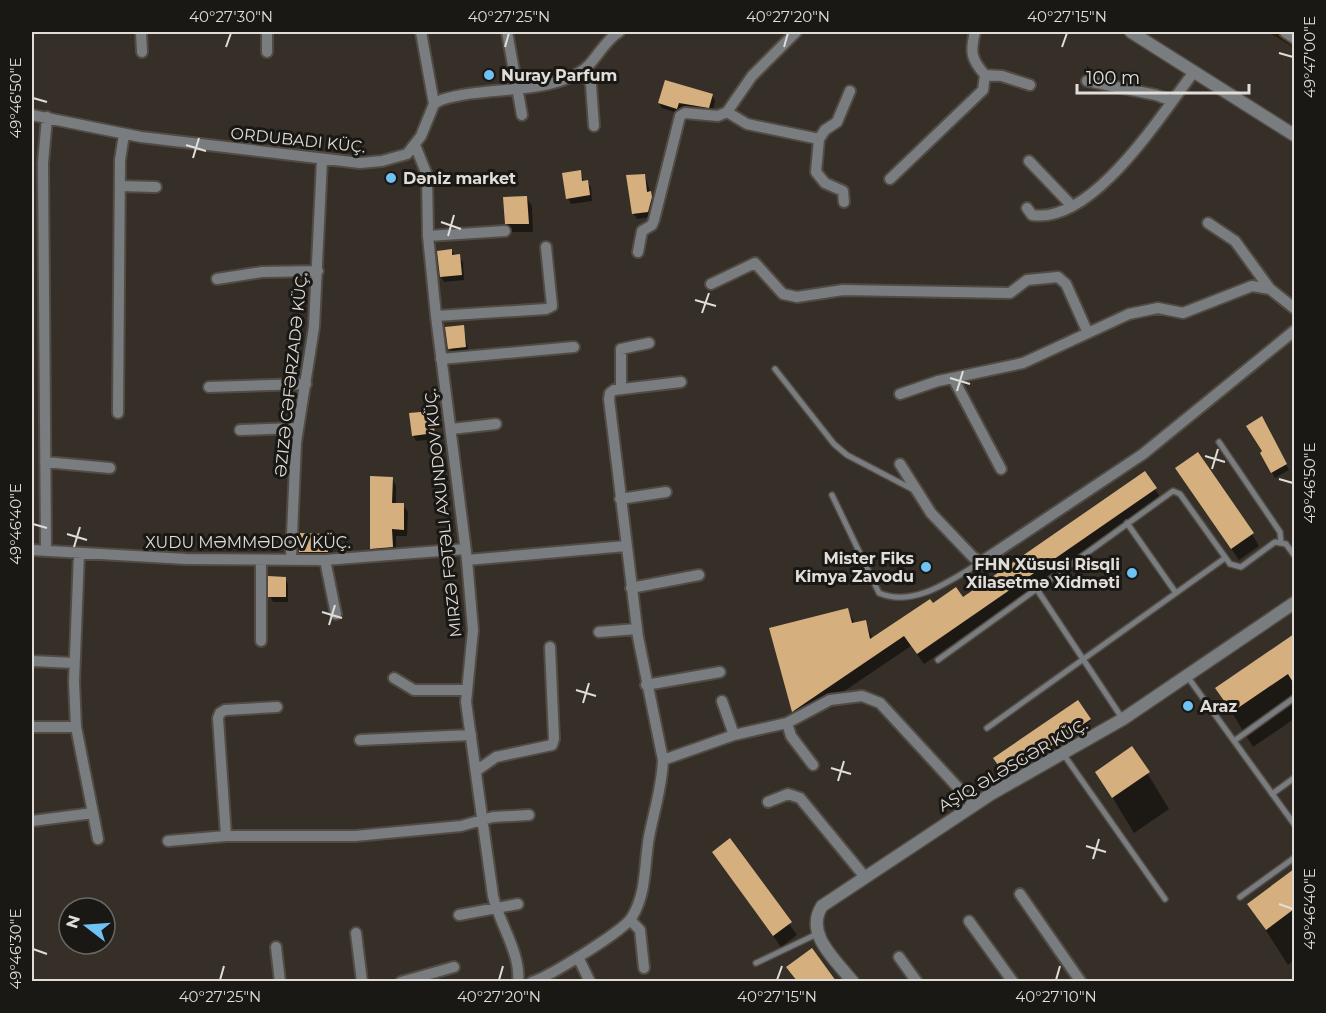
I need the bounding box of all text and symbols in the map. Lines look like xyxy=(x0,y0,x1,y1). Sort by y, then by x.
text: 40°27'30"N xyxy=(189,7,273,26)
text: 40°27'25"N xyxy=(468,7,550,26)
text: 40°27'20"N xyxy=(746,7,830,26)
text: 40°27'15"N xyxy=(1027,7,1107,26)
text: 49°47'00"E xyxy=(1300,16,1319,98)
scale bar xyxy=(1077,57,1250,95)
text: 49°46'50"E xyxy=(6,58,25,138)
place label: Nuray Parfum xyxy=(501,66,617,85)
text: 100 m xyxy=(1086,67,1140,89)
marker: Nuray Parfum xyxy=(482,68,496,82)
street label: ORDUBADI KÜÇ. xyxy=(230,122,366,157)
place label: Dəniz market xyxy=(403,169,516,188)
marker: Dəniz market xyxy=(384,171,398,185)
street label: ƏZIZƏ CƏFƏRZADƏ KÜÇ. xyxy=(270,272,311,478)
street label: MIRZƏ FƏTƏLI AXUNDOV KÜÇ. xyxy=(419,388,466,638)
text: 49°46'50"E xyxy=(1300,443,1319,523)
text: 49°46'40"E xyxy=(6,483,25,565)
street label: XUDU MƏMMƏDOV KÜÇ. xyxy=(145,532,351,552)
place label: Mister Fiks Kimya Zavodu xyxy=(795,549,915,586)
place label: FHN Xüsusi Risqli Xilasetmə Xidməti xyxy=(966,555,1120,592)
marker: Mister Fiks Kimya Zavodu xyxy=(919,560,933,574)
marker: FHN Xüsusi Risqli Xilasetmə Xidməti xyxy=(1125,566,1139,580)
place label: Araz xyxy=(1199,697,1237,716)
marker: Araz xyxy=(1181,699,1195,713)
street label: AŞIQ ƏLƏSGƏR KÜÇ. xyxy=(935,714,1091,815)
text: 49°46'40"E xyxy=(1300,868,1319,950)
north arrow xyxy=(57,896,117,956)
text: 49°46'30"E xyxy=(6,908,25,990)
text: N xyxy=(62,913,84,931)
text: 40°27'25"N xyxy=(179,987,261,1006)
text: 40°27'20"N xyxy=(457,987,541,1006)
text: 40°27'15"N xyxy=(737,987,817,1006)
text: 40°27'10"N xyxy=(1015,987,1097,1006)

